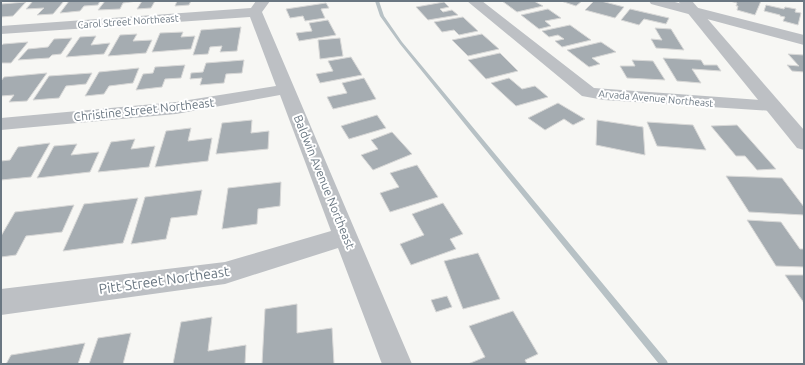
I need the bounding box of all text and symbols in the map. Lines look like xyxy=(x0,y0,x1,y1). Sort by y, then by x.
street label: Carol Street Northeast xyxy=(77,12,179,31)
street label: Arvada Avenue Northeast xyxy=(598,88,714,109)
street label: Christine Street Northeast xyxy=(73,96,215,123)
street label: Baldwin Avenue Northeast xyxy=(292,113,357,251)
street label: Pitt Street Northeast xyxy=(98,263,231,297)

